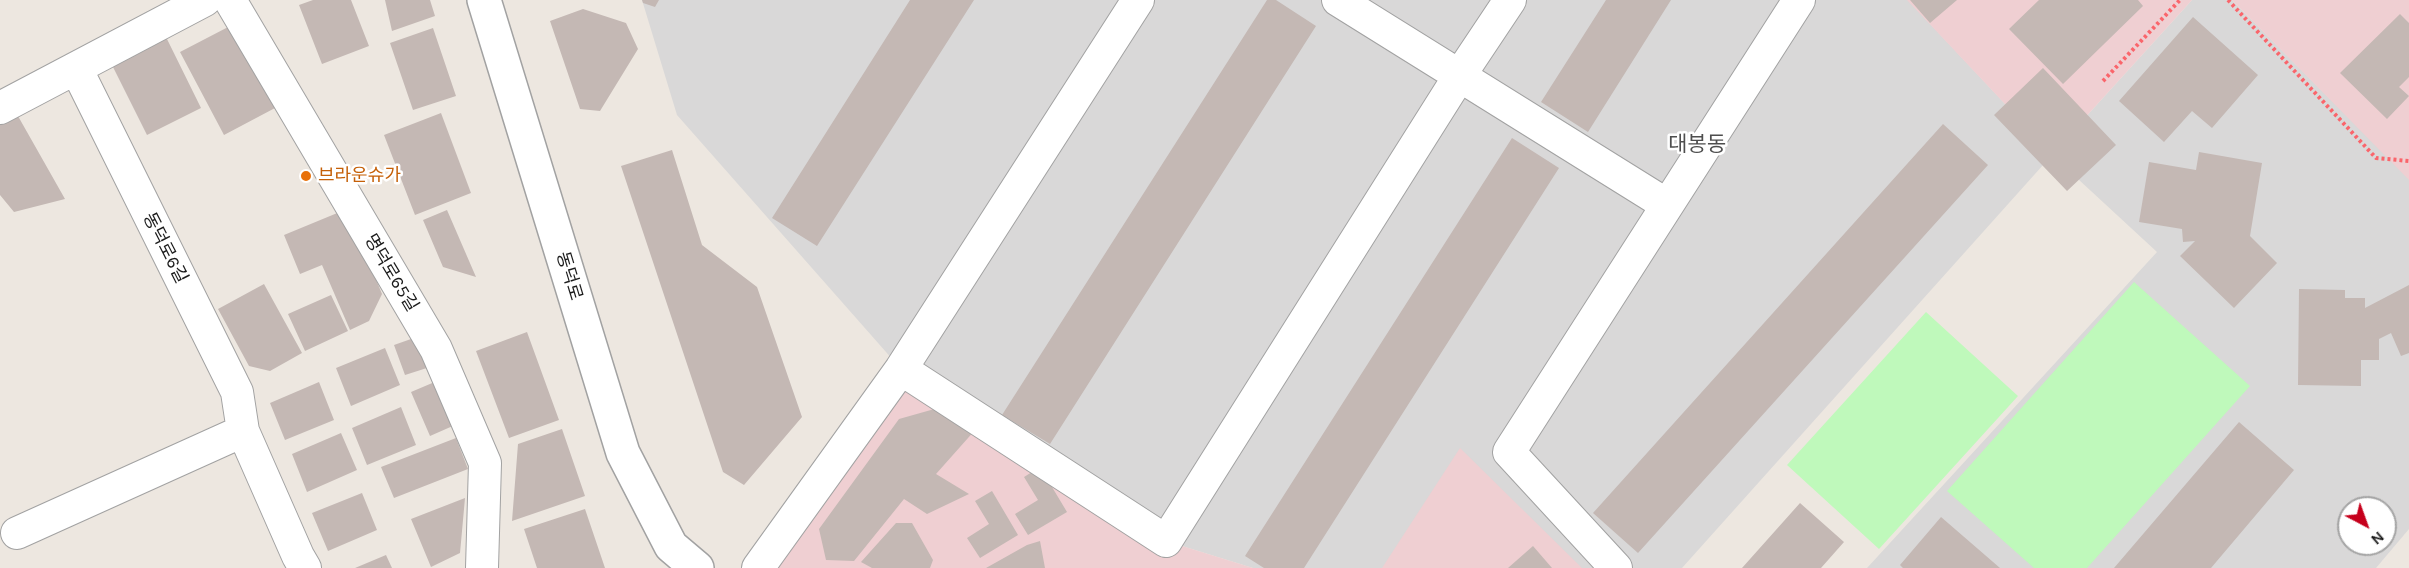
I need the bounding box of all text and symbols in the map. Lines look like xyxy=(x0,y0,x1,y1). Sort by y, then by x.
district label: 대봉동 xyxy=(1668,132,1726,158)
place label: 브라운슈가 xyxy=(318,165,401,187)
marker: 브라운슈가 xyxy=(299,169,313,183)
street label: 동덕로6길 xyxy=(138,209,192,287)
street label: 명덕로65길 xyxy=(359,230,423,316)
street label: 동덕로 xyxy=(551,249,587,303)
north arrow xyxy=(2337,496,2397,556)
text: N xyxy=(2367,528,2388,549)

